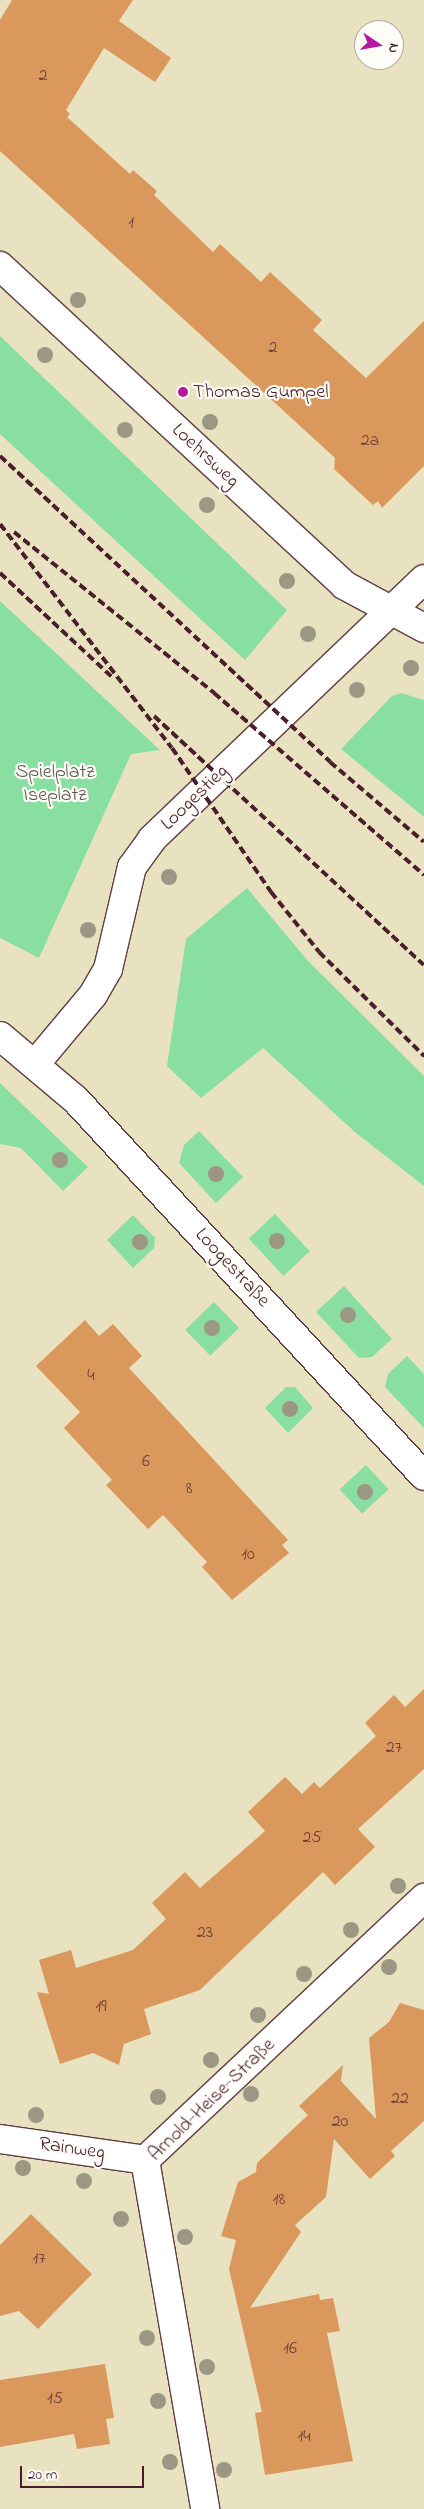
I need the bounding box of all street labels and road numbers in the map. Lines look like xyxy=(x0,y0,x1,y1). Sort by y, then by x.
street label: Loehrsweg xyxy=(166,419,244,493)
street label: Loogestieg xyxy=(156,760,234,836)
street label: Loogestraße xyxy=(189,1223,275,1313)
street label: Arnold-Heise-Straße xyxy=(144,2033,280,2167)
street label: Rainweg xyxy=(37,2132,107,2166)

